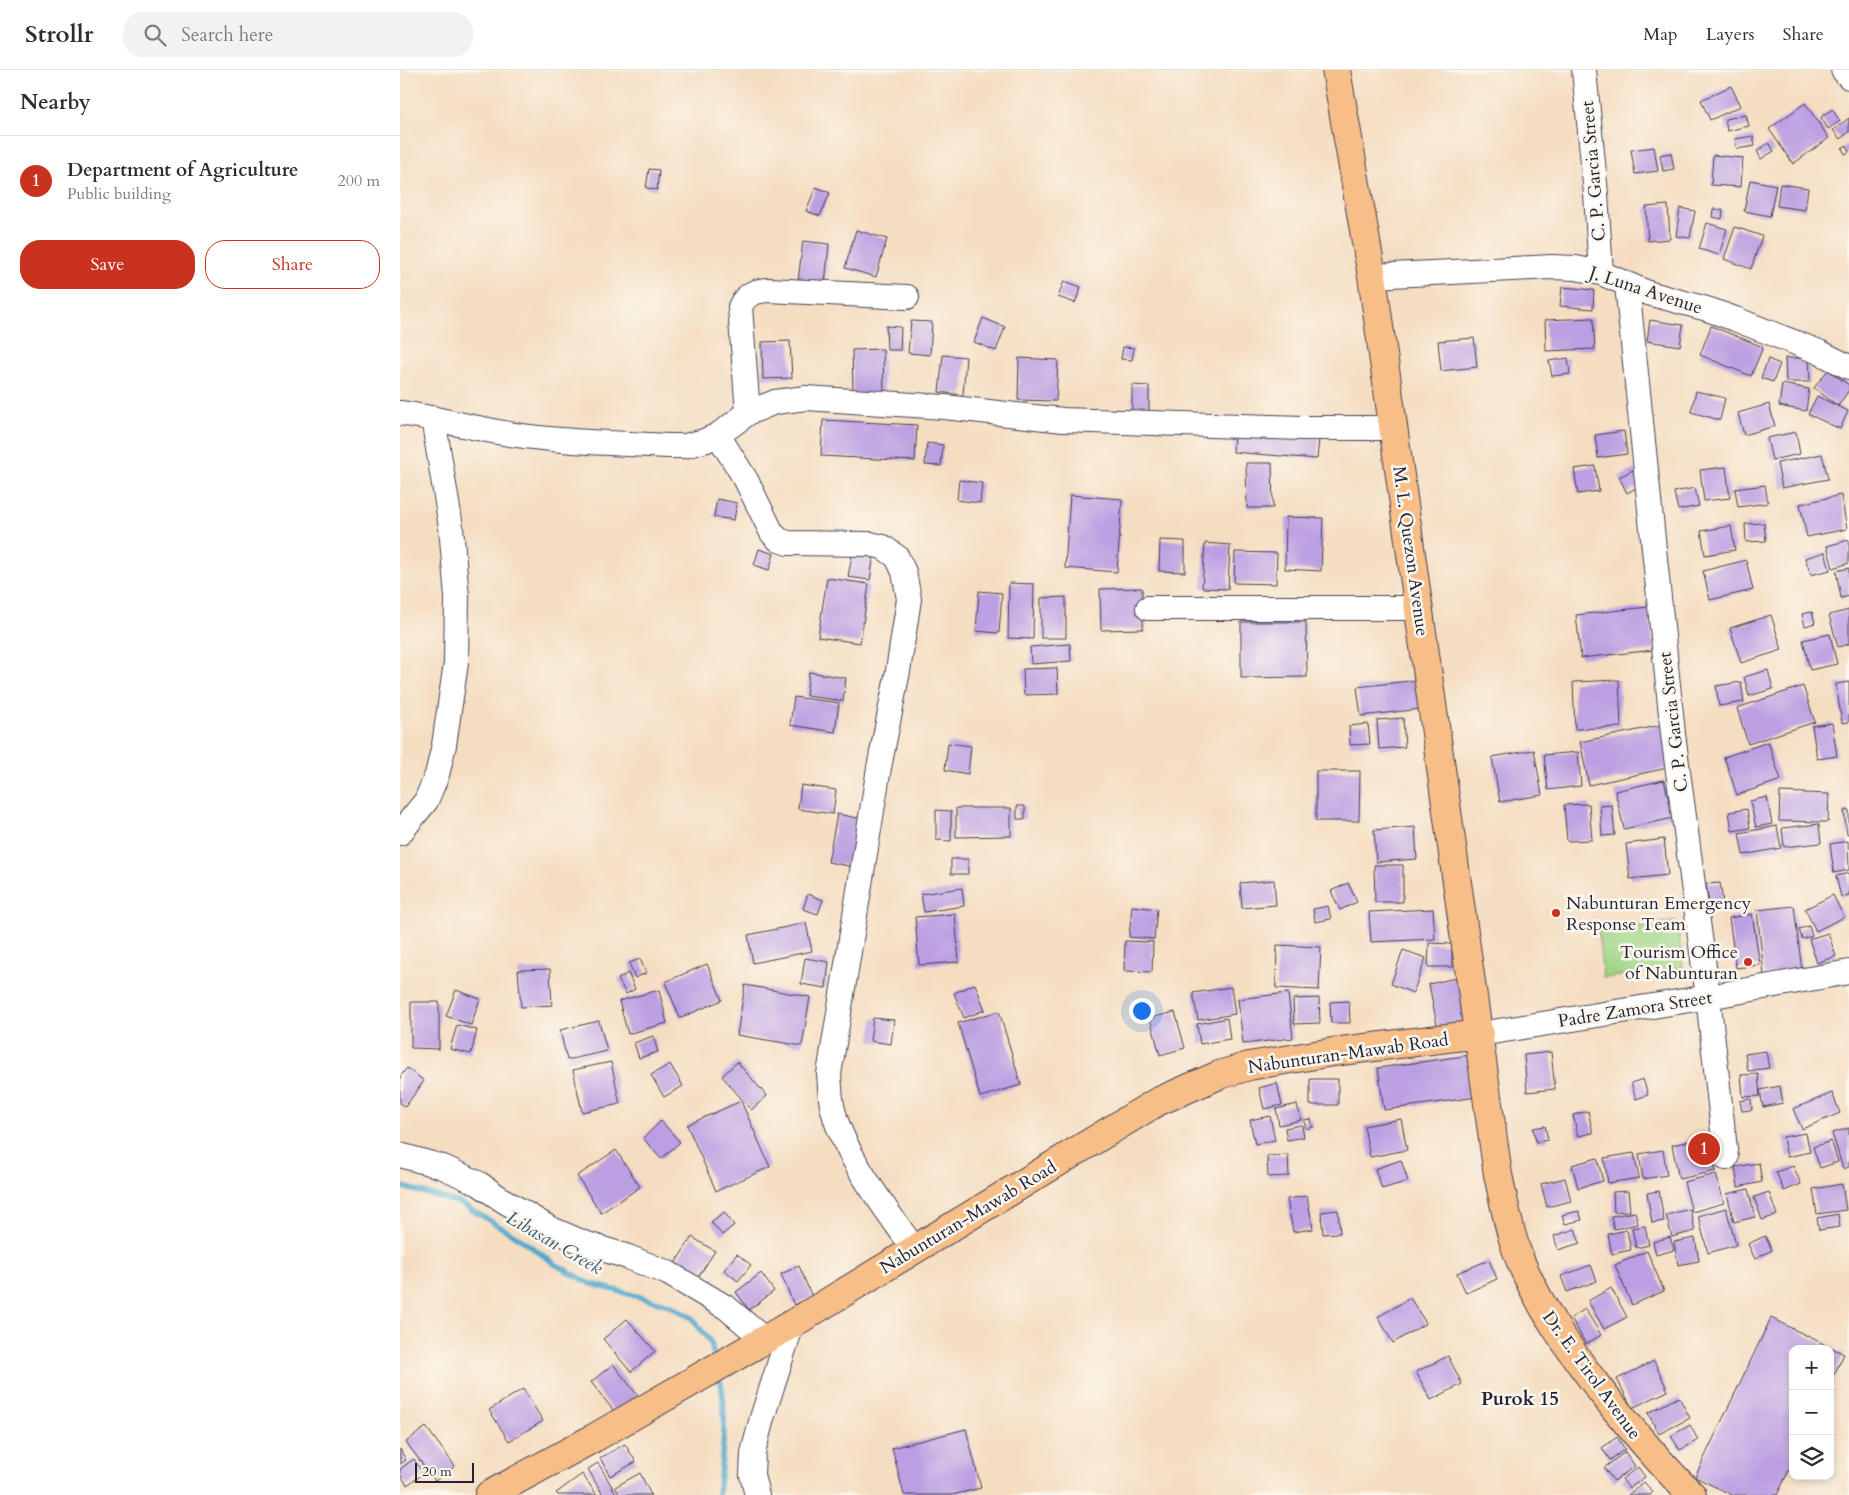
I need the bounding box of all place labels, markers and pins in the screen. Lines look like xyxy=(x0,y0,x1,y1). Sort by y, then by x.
place label: Nabunturan Emergency Response Team xyxy=(1566,891,1752,937)
marker: Nabunturan Emergency Response Team xyxy=(1550,907,1562,919)
place label: Tourism Office of Nabunturan xyxy=(1620,940,1739,986)
marker: Tourism Office of Nabunturan xyxy=(1742,956,1754,968)
pin: 1 xyxy=(1688,1130,1720,1168)

